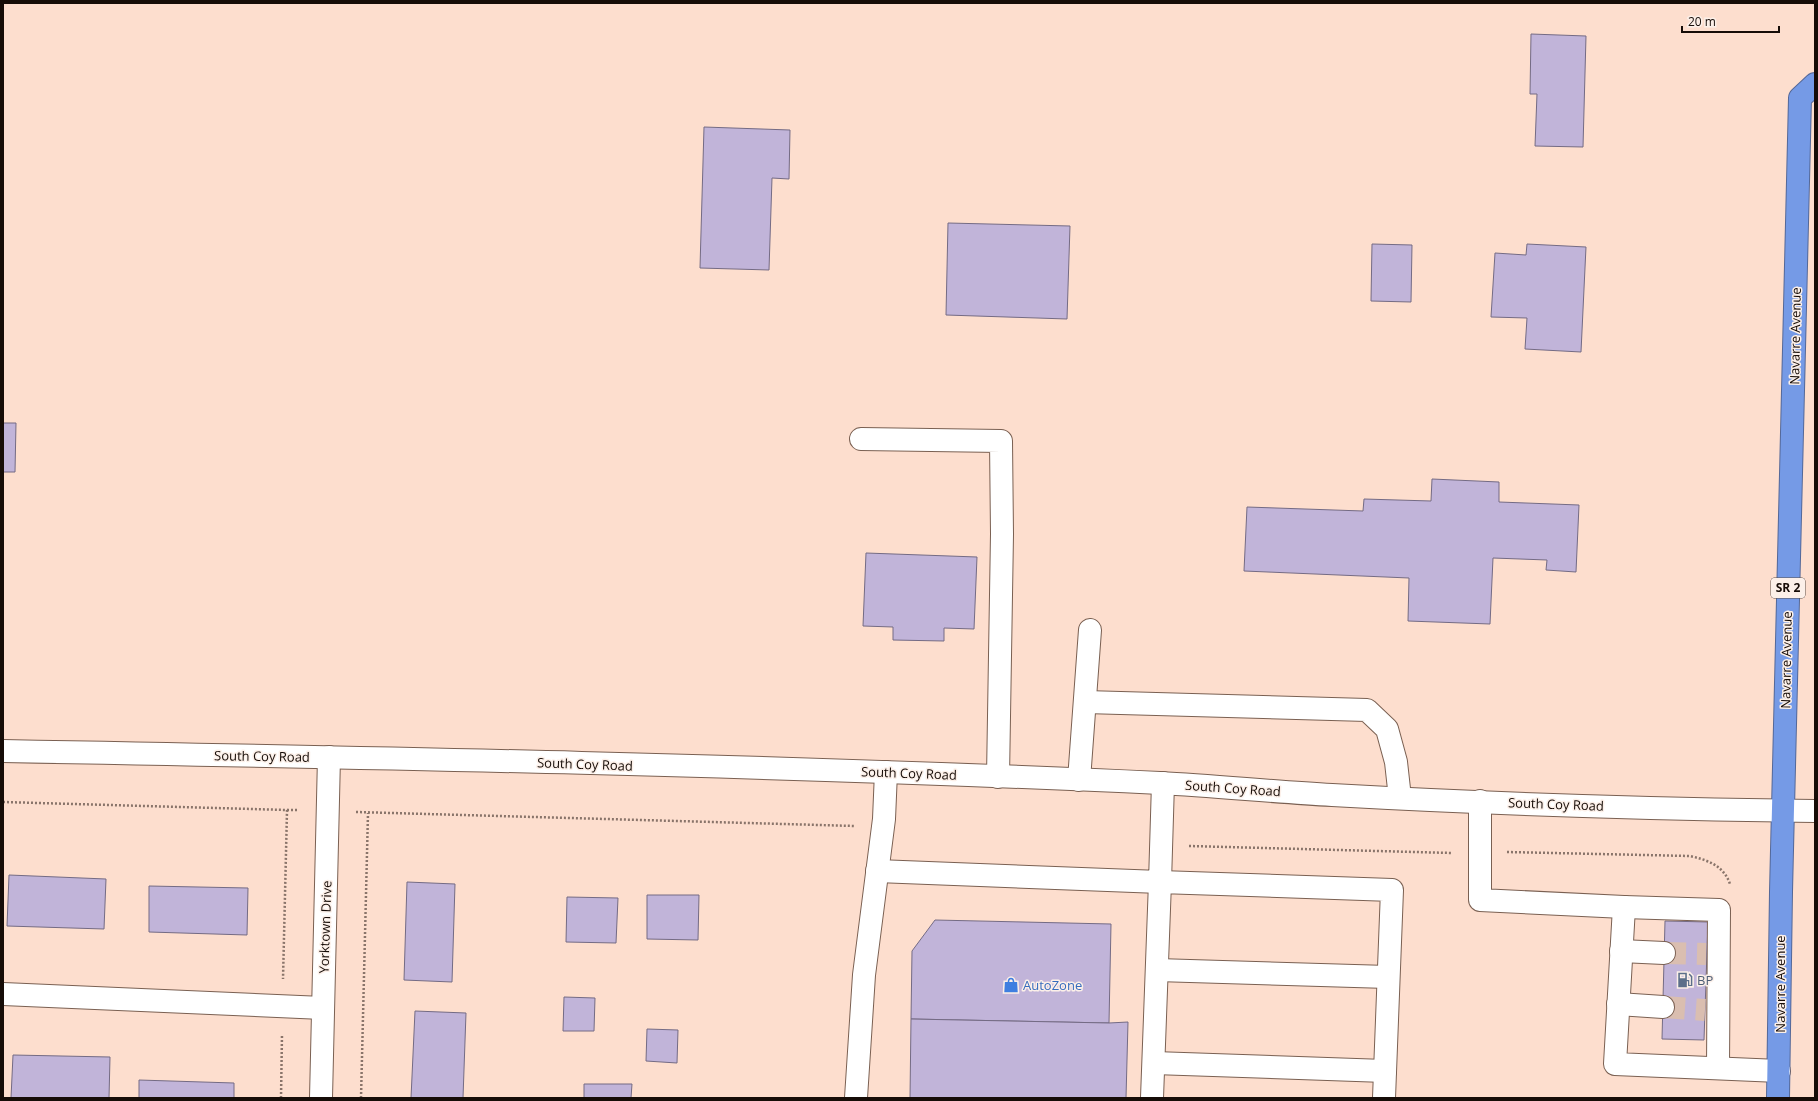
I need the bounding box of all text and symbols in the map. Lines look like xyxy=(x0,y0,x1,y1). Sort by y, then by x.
scale bar xyxy=(1682,8,1779,34)
text: 20 m xyxy=(1688,13,1716,30)
street label: Navarre Avenue xyxy=(1785,287,1805,385)
road number: SR 2 xyxy=(1771,578,1805,598)
street label: Navarre Avenue xyxy=(1776,611,1796,709)
street label: South Coy Road xyxy=(214,746,310,766)
street label: South Coy Road xyxy=(537,753,633,775)
street label: South Coy Road xyxy=(861,762,957,784)
street label: South Coy Road xyxy=(1185,776,1281,800)
street label: South Coy Road xyxy=(1508,793,1604,815)
street label: Yorktown Drive xyxy=(314,880,336,974)
street label: Navarre Avenue xyxy=(1771,935,1789,1033)
fuel station icon: BP xyxy=(1676,971,1694,989)
place label: BP xyxy=(1697,971,1713,989)
shop icon: AutoZone xyxy=(1002,976,1020,994)
place label: AutoZone xyxy=(1023,976,1082,994)

